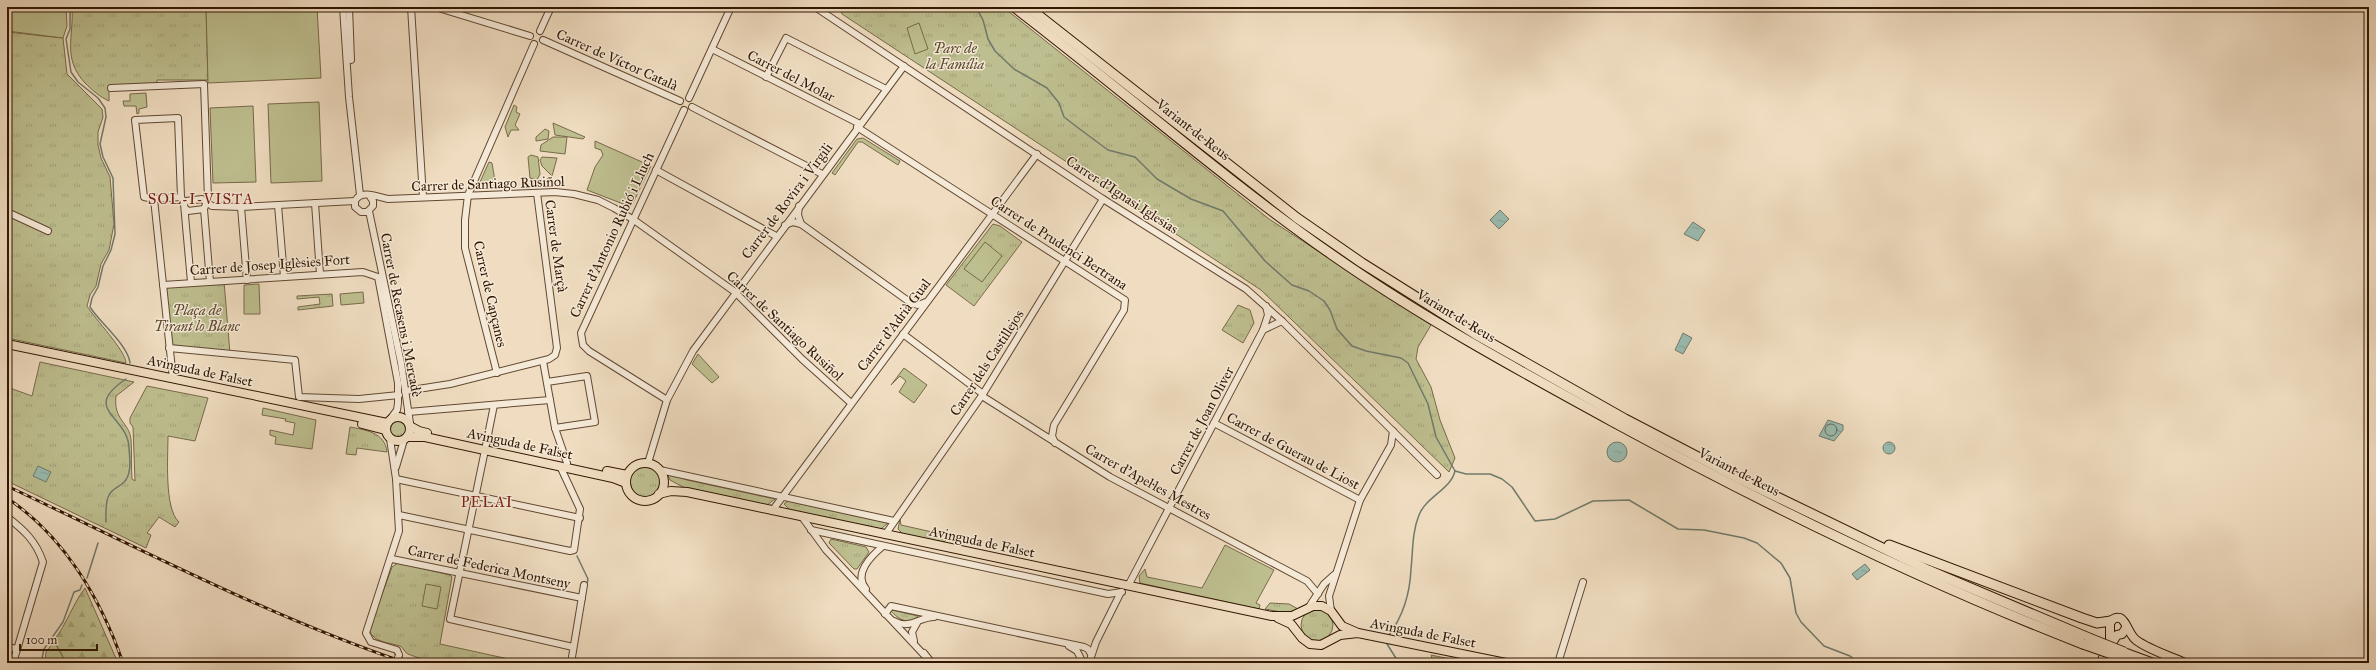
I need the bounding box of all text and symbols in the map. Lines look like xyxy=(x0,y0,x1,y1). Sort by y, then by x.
street label: Carrer de Víctor Català xyxy=(554,26,680,94)
park label: Parc de la Família xyxy=(925,40,985,73)
street label: Carrer del Molar xyxy=(744,47,838,106)
street label: Variant de Reus xyxy=(1152,95,1233,164)
street label: Carrer de Rovira i Virgili xyxy=(738,139,836,262)
street label: Carrer d'Antonio Rubió i Lluch xyxy=(566,149,658,320)
street label: Carrer d'Ignasi Iglesias xyxy=(1063,152,1181,238)
street label: Carrer de Santiago Rusiñol xyxy=(411,173,565,195)
district label: SOL-I-VISTA xyxy=(148,190,254,208)
street label: Carrer de Prudenci Bertrana xyxy=(987,192,1131,294)
street label: Carrer de Marçà xyxy=(541,199,571,293)
street label: Carrer de Recasens i Mercadè xyxy=(377,232,425,399)
street label: Carrer de Capçanes xyxy=(470,239,510,349)
street label: Carrer de Josep Iglèsies Fort xyxy=(189,251,351,280)
street label: Carrer de Santiago Rusiñol xyxy=(723,267,847,385)
street label: Carrer d'Adrià Gual xyxy=(854,275,935,375)
street label: Variant de Reus xyxy=(1413,285,1499,346)
park label: Plaça de Tirant lo Blanc xyxy=(154,302,241,335)
street label: Carrer dels Castillejos xyxy=(946,307,1028,419)
street label: Avinguda de Falset xyxy=(145,351,254,390)
street label: Carrer de Joan Oliver xyxy=(1166,363,1239,479)
street label: Carrer de Guerau de Liost xyxy=(1224,409,1362,493)
street label: Avinguda de Falset xyxy=(465,424,574,463)
street label: Carrer d'Apel·les Mestres xyxy=(1082,440,1214,524)
street label: Variant de Reus xyxy=(1695,444,1783,500)
district label: PELAI xyxy=(461,493,513,511)
street label: Avinguda de Falset xyxy=(927,522,1036,561)
street label: Carrer de Federica Montseny xyxy=(406,541,572,593)
street label: Avinguda de Falset xyxy=(1368,614,1477,652)
scale bar xyxy=(20,626,97,652)
text: 100 m xyxy=(26,633,57,647)

